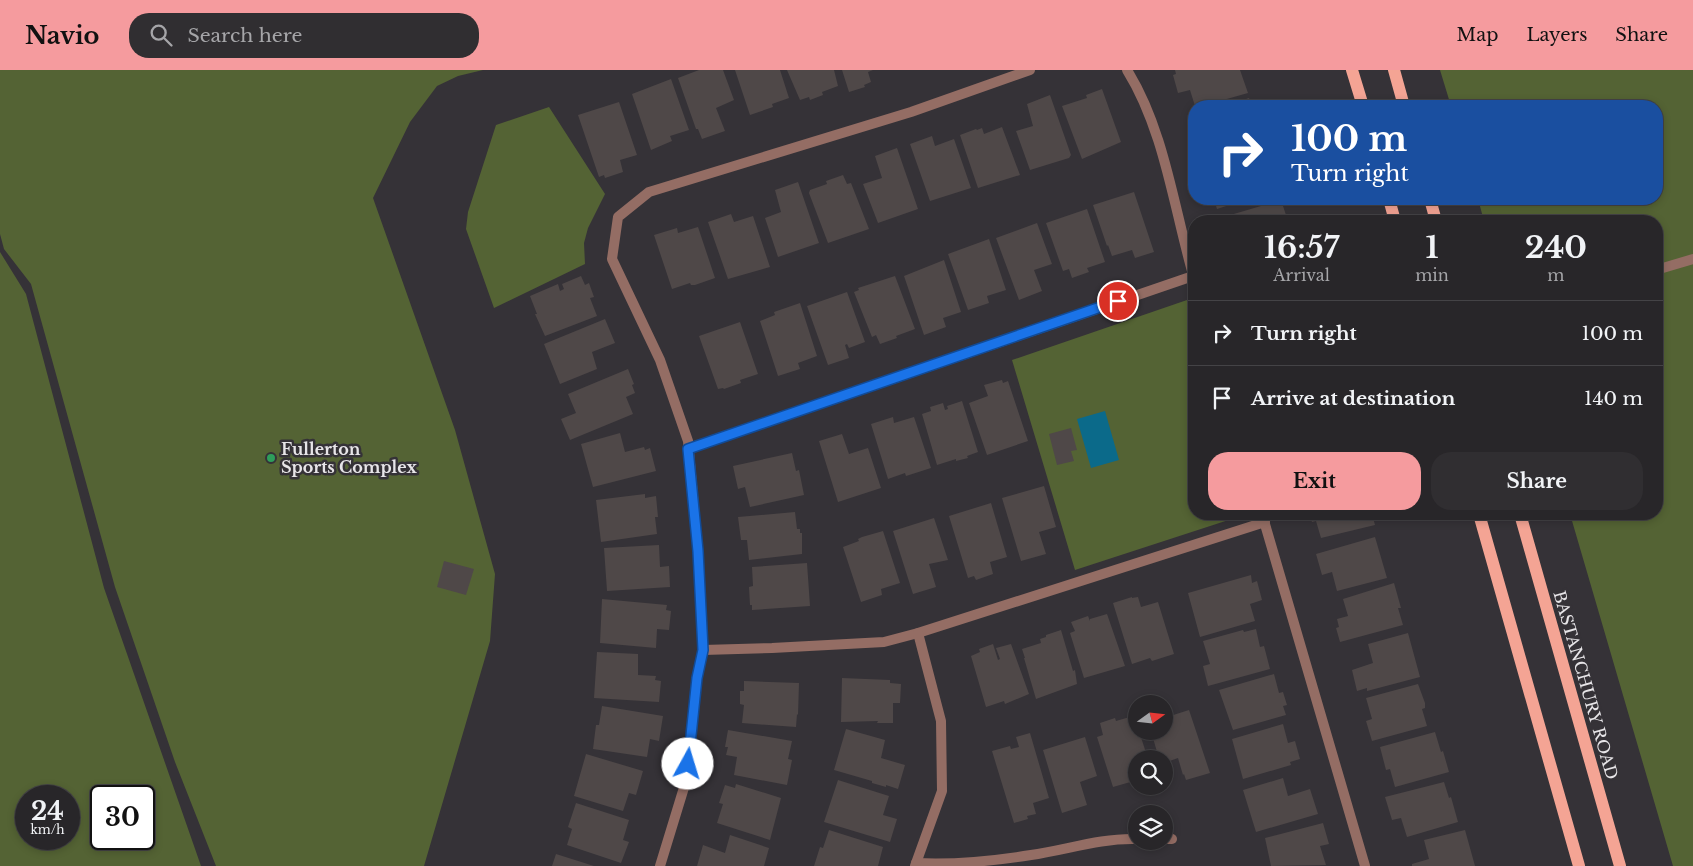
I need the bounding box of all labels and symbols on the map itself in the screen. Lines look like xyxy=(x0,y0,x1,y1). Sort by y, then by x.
pin xyxy=(1097,280,1139,322)
place label: Fullerton Sports Complex xyxy=(281,439,417,477)
marker: Fullerton Sports Complex xyxy=(265,452,277,464)
street label: BASTANCHURY ROAD xyxy=(1549,588,1623,782)
north arrow xyxy=(1128,695,1172,740)
position arrow xyxy=(661,737,713,789)
speed limit sign: 30 xyxy=(90,785,155,850)

